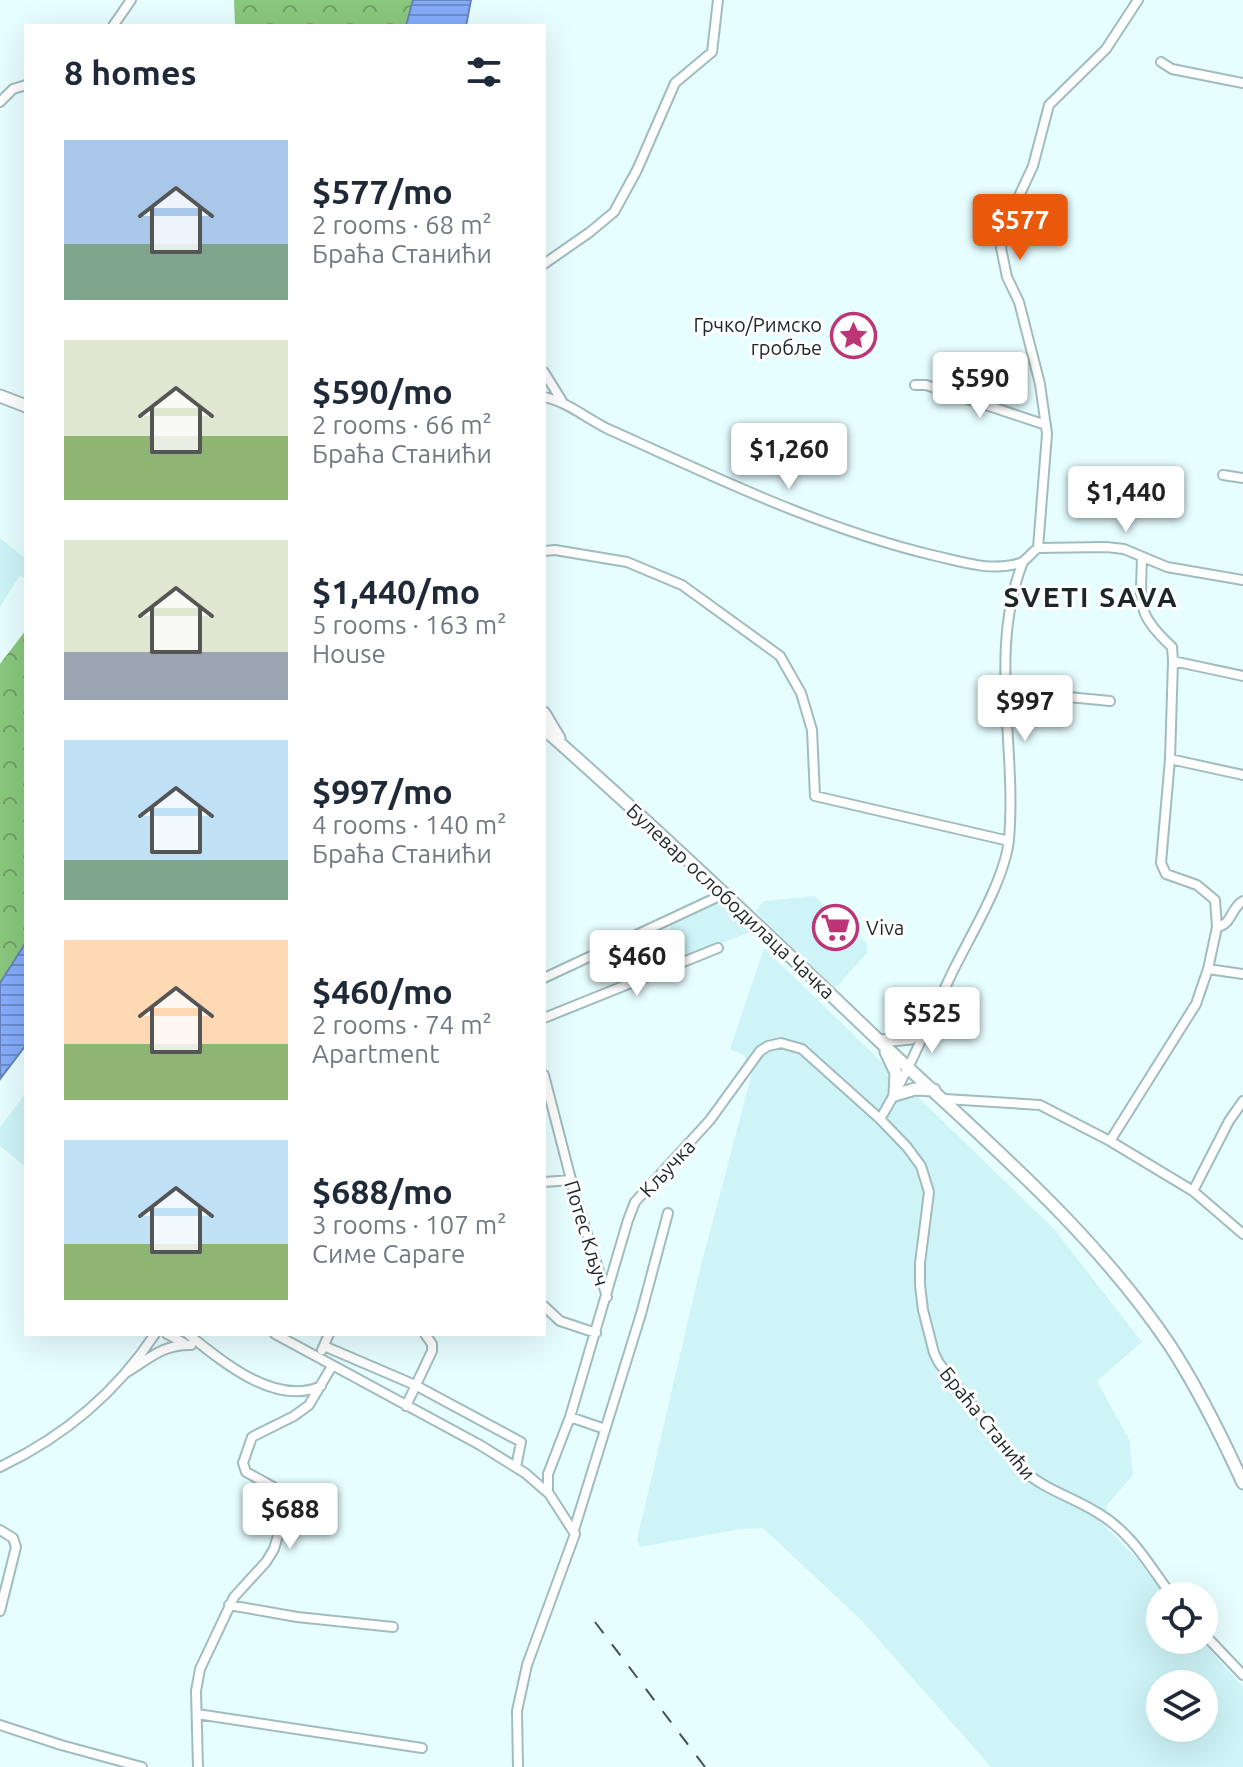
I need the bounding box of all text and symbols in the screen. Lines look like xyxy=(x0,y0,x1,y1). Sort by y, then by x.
icon: filters xyxy=(462,50,506,94)
text: 8 homes xyxy=(64,53,197,91)
icon: home xyxy=(128,172,224,268)
text: $577/mo xyxy=(312,172,453,210)
pin: $577 xyxy=(973,194,1067,262)
text: $577 xyxy=(991,205,1049,234)
text: 2 rooms · 68 m² xyxy=(312,210,492,239)
text: Браћа Станићи xyxy=(312,239,492,268)
place icon: Грчко/Римско гробље xyxy=(829,311,877,359)
place label: Грчко/Римско гробље xyxy=(694,313,822,359)
pin: $590 xyxy=(933,352,1027,420)
text: $590 xyxy=(951,363,1009,392)
icon: home xyxy=(128,372,224,468)
text: $590/mo xyxy=(312,372,453,410)
text: 2 rooms · 66 m² xyxy=(312,410,492,439)
pin: $1,260 xyxy=(724,423,854,491)
text: $1,260 xyxy=(749,434,829,463)
text: Браћа Станићи xyxy=(312,439,492,468)
pin: $1,440 xyxy=(1061,466,1191,534)
text: $1,440 xyxy=(1086,477,1166,506)
icon: home xyxy=(128,572,224,668)
text: $1,440/mo xyxy=(312,572,480,610)
district label: SVETI SAVA xyxy=(1003,581,1179,612)
text: 5 rooms · 163 m² xyxy=(312,610,507,639)
text: House xyxy=(312,639,386,668)
pin: $997 xyxy=(978,675,1072,743)
text: $997 xyxy=(996,686,1054,715)
icon: home xyxy=(128,772,224,868)
text: $997/mo xyxy=(312,772,453,810)
street label: Булевар ослободилаца Чачка xyxy=(622,799,840,1003)
text: 4 rooms · 140 m² xyxy=(312,810,507,839)
text: Браћа Станићи xyxy=(312,839,492,868)
supermarket icon: Viva xyxy=(811,903,859,951)
place label: Viva xyxy=(866,916,904,939)
pin: $460 xyxy=(590,930,684,998)
text: $460 xyxy=(608,941,666,970)
icon: home xyxy=(128,972,224,1068)
text: $460/mo xyxy=(312,972,453,1010)
pin: $525 xyxy=(885,987,979,1055)
text: $525 xyxy=(903,998,961,1027)
text: 2 rooms · 74 m² xyxy=(312,1010,492,1039)
text: Apartment xyxy=(312,1039,439,1068)
street label: Кључка xyxy=(635,1134,699,1202)
icon: home xyxy=(128,1172,224,1268)
text: $688/mo xyxy=(312,1172,453,1210)
street label: Потес Кључ xyxy=(560,1178,614,1288)
text: 3 rooms · 107 m² xyxy=(312,1210,507,1239)
text: Симе Сараге xyxy=(312,1239,465,1268)
street label: Браћа Станићи xyxy=(935,1362,1041,1484)
pin: $688 xyxy=(243,1483,337,1551)
text: $688 xyxy=(261,1494,319,1523)
map controls xyxy=(1146,1582,1218,1742)
button: locate xyxy=(1146,1582,1218,1654)
button: layers xyxy=(1146,1670,1218,1742)

